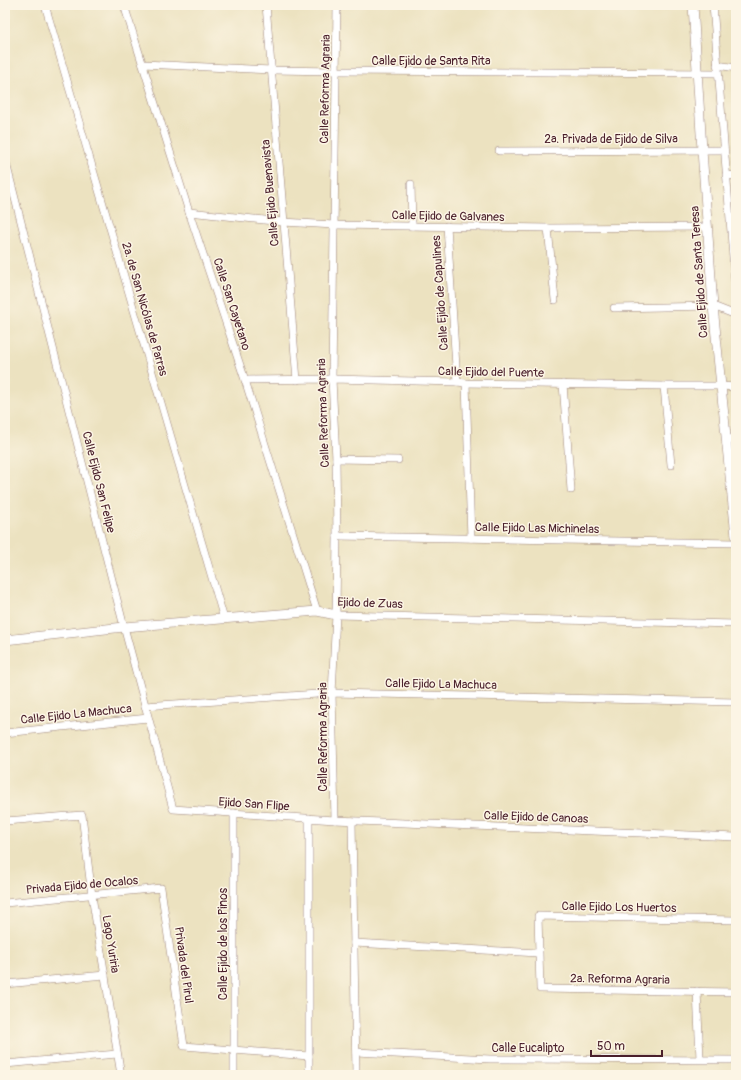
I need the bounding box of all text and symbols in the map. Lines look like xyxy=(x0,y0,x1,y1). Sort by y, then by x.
street label: Calle Reforma Agraria xyxy=(317,34,334,144)
street label: Calle Ejido de Santa Rita xyxy=(372,54,491,69)
street label: 2a. Privada de Ejido de Silva xyxy=(544,132,678,147)
street label: Calle Ejido Buenavista xyxy=(258,138,283,247)
street label: Calle Ejido de Santa Teresa xyxy=(687,205,712,338)
street label: Calle Ejido de Galvanes xyxy=(392,208,505,225)
street label: Calle Ejido de Capulines xyxy=(429,234,452,351)
street label: 2a. de San Nicólas de Parras xyxy=(118,240,171,378)
street label: Calle San Cayetano xyxy=(210,256,254,353)
street label: Calle Reforma Agraria xyxy=(314,358,333,468)
street label: Calle Ejido del Puente xyxy=(438,364,544,381)
street label: Calle Ejido San Felipe xyxy=(79,430,118,534)
street label: Calle Ejido Las Michinelas xyxy=(475,520,600,537)
street label: Ejido de Zuas xyxy=(337,595,404,612)
street label: Calle Ejido La Machuca xyxy=(385,676,497,693)
street label: Calle Reforma Agraria xyxy=(316,682,331,792)
street label: Calle Ejido La Machuca xyxy=(20,701,133,728)
street label: Ejido San Flipe xyxy=(218,795,290,814)
street label: Calle Ejido de Canoas xyxy=(483,808,589,827)
street label: Privada Ejido de Ocalos xyxy=(25,873,139,898)
street label: Calle Ejido de los Pinos xyxy=(216,887,231,1000)
street label: Calle Ejido Los Huertos xyxy=(562,899,677,916)
street label: Lago Yuriria xyxy=(99,914,123,975)
street label: Privada del Pirul xyxy=(171,926,196,1005)
street label: 2a. Reforma Agraria xyxy=(570,971,670,988)
scale bar xyxy=(591,1032,662,1058)
text: 50 m xyxy=(597,1039,625,1054)
street label: Calle Eucalipto xyxy=(491,1041,565,1056)

